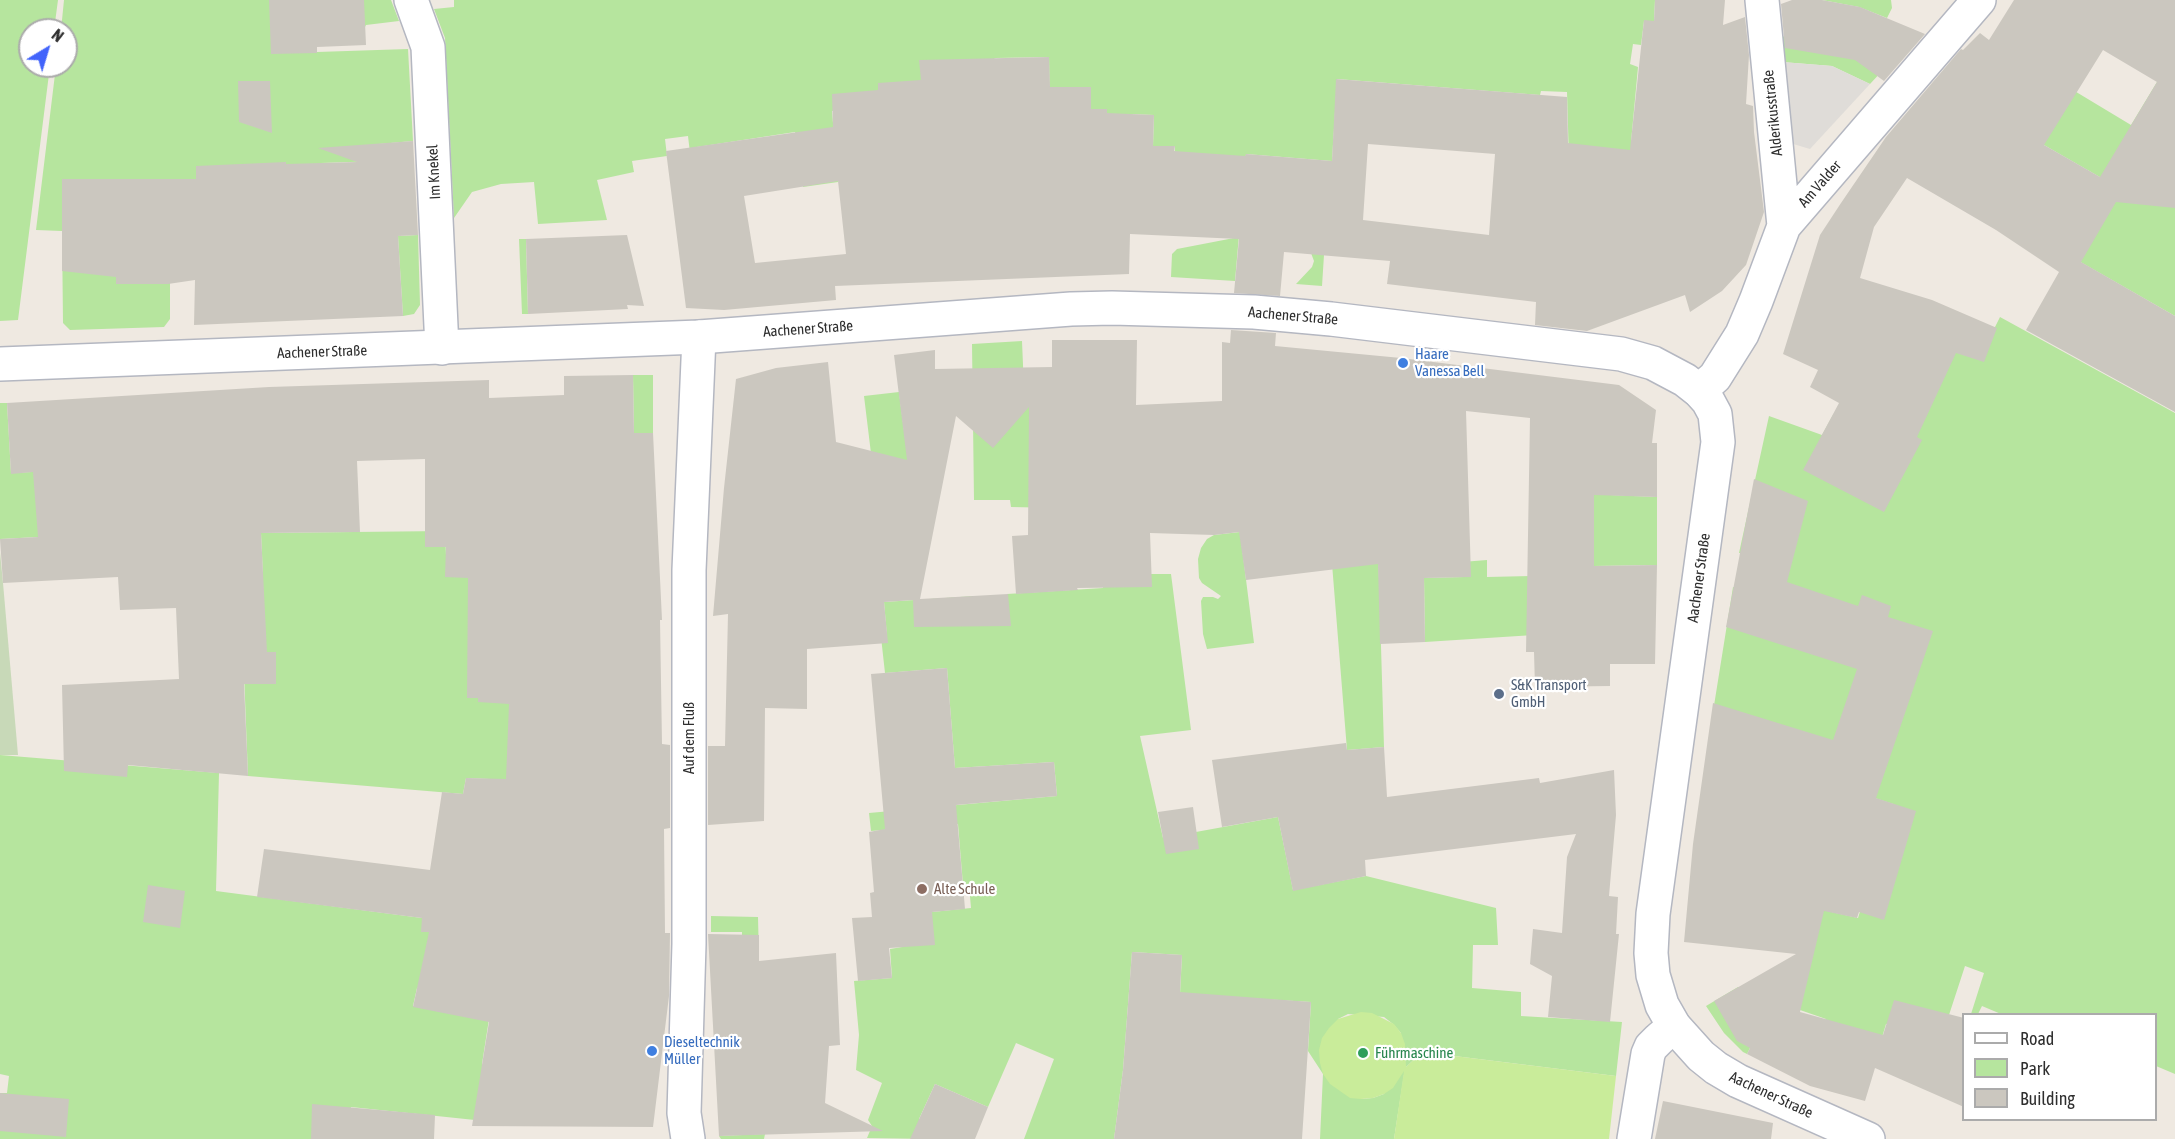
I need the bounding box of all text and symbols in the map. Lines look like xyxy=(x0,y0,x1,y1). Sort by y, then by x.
north arrow xyxy=(18,18,78,78)
text: N xyxy=(49,25,67,45)
street label: Alderikusstraße xyxy=(1760,69,1786,157)
street label: Im Knekel xyxy=(424,144,444,200)
street label: Am Valder xyxy=(1795,157,1845,211)
street label: Aachener Straße xyxy=(1247,303,1339,329)
street label: Aachener Straße xyxy=(762,317,854,341)
street label: Aachener Straße xyxy=(277,341,367,363)
place label: Haare Vanessa Bell xyxy=(1415,345,1484,380)
marker: Haare Vanessa Bell xyxy=(1396,356,1410,370)
street label: Aachener Straße xyxy=(1684,532,1714,624)
place label: S&K Transport GmbH xyxy=(1511,676,1587,711)
marker: S&K Transport GmbH xyxy=(1492,687,1506,701)
street label: Auf dem Fluß xyxy=(680,702,698,774)
place label: Alte Schule xyxy=(934,880,995,898)
marker: Alte Schule xyxy=(915,882,929,896)
legend xyxy=(1962,1013,2157,1121)
text: Road xyxy=(2020,1028,2054,1049)
place label: Dieseltechnik Müller xyxy=(664,1033,740,1068)
marker: Dieseltechnik Müller xyxy=(645,1044,659,1058)
place label: Führmaschine xyxy=(1375,1044,1453,1062)
marker: Führmaschine xyxy=(1356,1046,1370,1060)
text: Park xyxy=(2020,1058,2050,1079)
street label: Aachener Straße xyxy=(1726,1068,1816,1122)
text: Building xyxy=(2020,1088,2075,1109)

